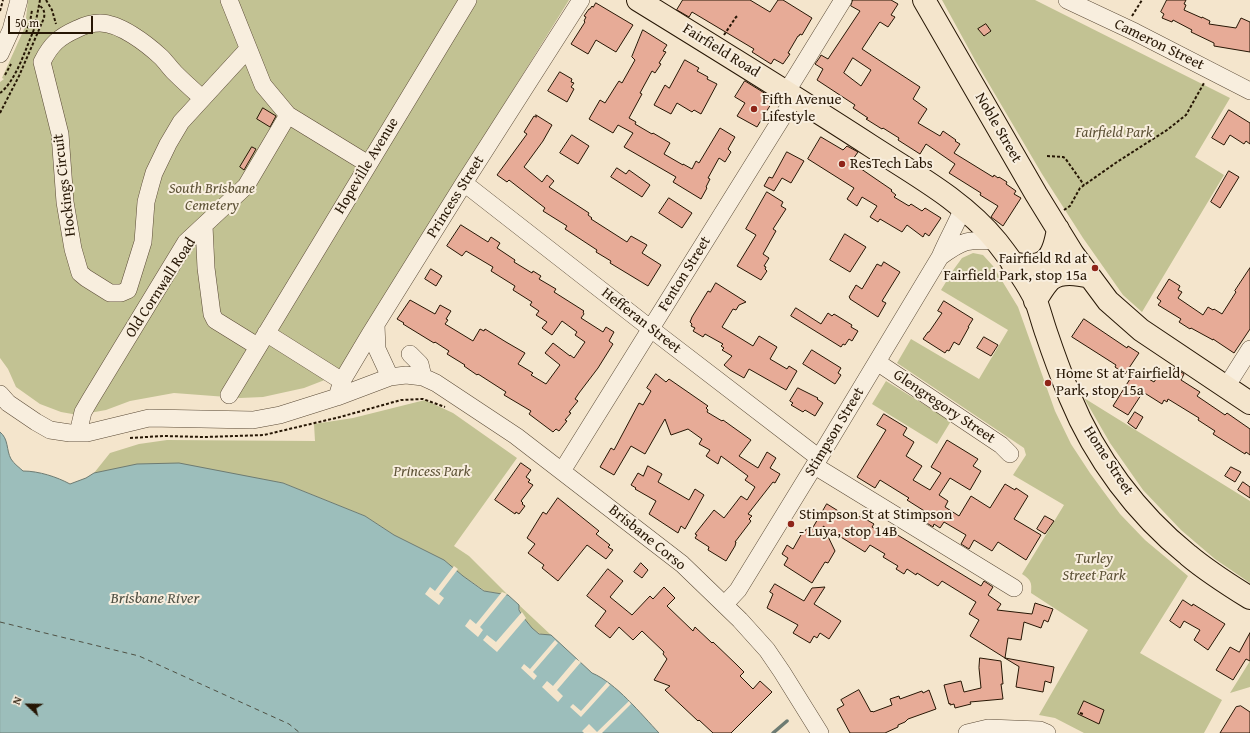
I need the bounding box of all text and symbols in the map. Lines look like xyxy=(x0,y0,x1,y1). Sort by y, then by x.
scale bar xyxy=(10,8,95,34)
text: 50 m xyxy=(15,14,39,31)
street label: Cameron Street xyxy=(1111,15,1207,75)
street label: Fairfield Road xyxy=(679,20,763,82)
street label: Noble Street xyxy=(971,90,1025,166)
place label: Fifth Avenue Lifestyle xyxy=(762,91,841,126)
marker: Fifth Avenue Lifestyle xyxy=(749,104,759,114)
street label: Hopeville Avenue xyxy=(331,115,403,217)
park label: Fairfield Park xyxy=(1075,124,1153,142)
street label: Hockings Circuit xyxy=(50,132,80,238)
street label: Princess Street xyxy=(424,152,488,242)
place label: ResTech Labs xyxy=(850,155,933,173)
marker: ResTech Labs xyxy=(837,159,847,169)
park label: South Brisbane Cemetery xyxy=(169,180,255,215)
street label: Fenton Street xyxy=(655,233,715,315)
street label: Old Cornwall Road xyxy=(122,235,200,341)
place label: Fairfield Rd at Fairfield Park, stop 15a xyxy=(943,250,1087,285)
marker: Fairfield Rd at Fairfield Park, stop 15a xyxy=(1090,263,1100,273)
street label: Hefferan Street xyxy=(597,284,685,358)
place label: Home St at Fairfield Park, stop 15a xyxy=(1056,365,1180,400)
street label: Glengregory Street xyxy=(890,366,998,448)
marker: Home St at Fairfield Park, stop 15a xyxy=(1043,378,1053,388)
street label: Stimpson Street xyxy=(801,384,869,480)
street label: Home Street xyxy=(1079,423,1137,499)
park label: Princess Park xyxy=(394,463,470,481)
street label: Brisbane Corso xyxy=(605,501,689,575)
place label: Stimpson St at Stimpson - Luya, stop 14B xyxy=(799,506,952,541)
marker: Stimpson St at Stimpson - Luya, stop 14B xyxy=(786,519,796,529)
park label: Turley Street Park xyxy=(1062,550,1126,585)
water label: Brisbane River xyxy=(111,589,199,609)
north arrow xyxy=(8,685,48,725)
text: N xyxy=(8,694,26,707)

